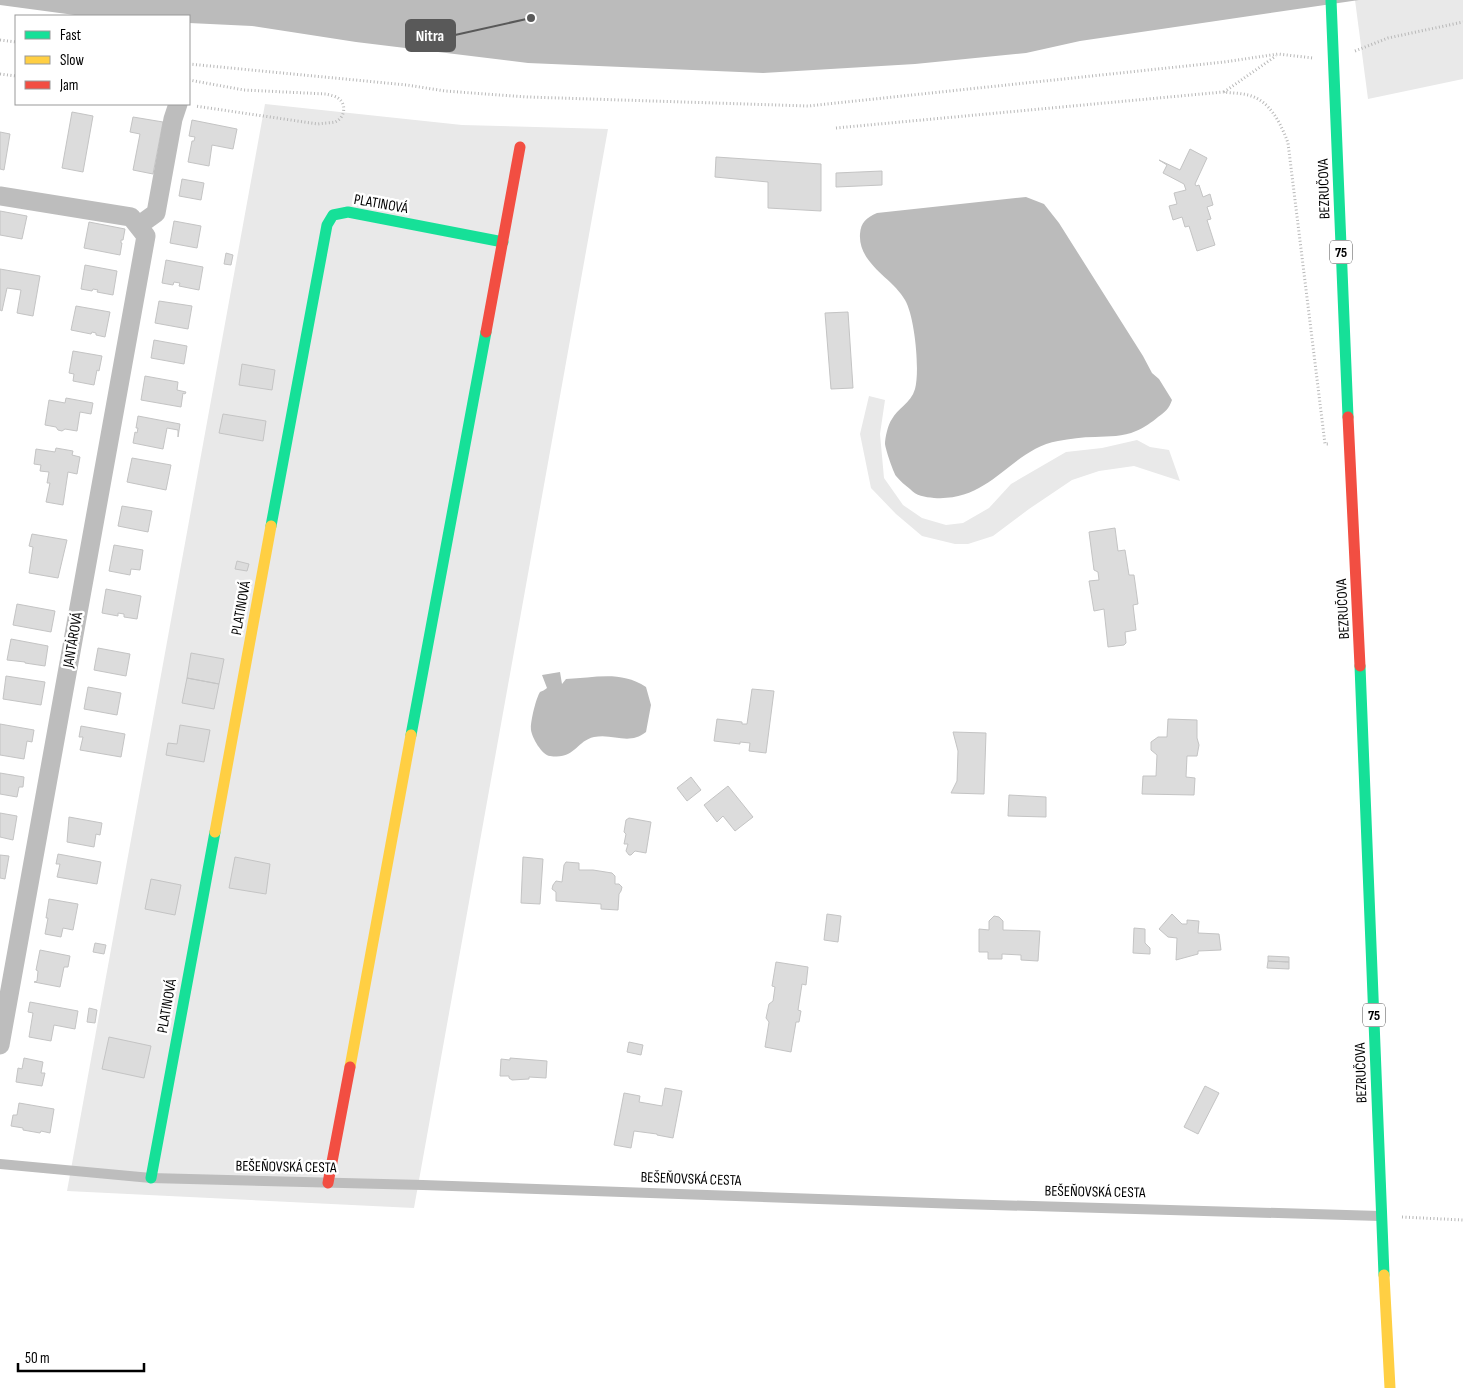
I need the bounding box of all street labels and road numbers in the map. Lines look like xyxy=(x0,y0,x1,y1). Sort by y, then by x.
street label: BEZRUČOVA xyxy=(1313,158,1335,220)
street label: PLATINOVÁ xyxy=(352,190,410,218)
road number: 75 xyxy=(1330,240,1352,264)
street label: BEZRUČOVA xyxy=(1332,578,1354,640)
street label: PLATINOVÁ xyxy=(227,579,255,637)
street label: JANTÁROVÁ xyxy=(59,610,87,670)
street label: PLATINOVÁ xyxy=(153,977,181,1035)
road number: 75 xyxy=(1363,1004,1385,1026)
street label: BEZRUČOVA xyxy=(1350,1042,1372,1104)
street label: BEŠEŇOVSKÁ CESTA xyxy=(235,1157,337,1177)
street label: BEŠEŇOVSKÁ CESTA xyxy=(640,1168,742,1190)
street label: BEŠEŇOVSKÁ CESTA xyxy=(1044,1182,1146,1202)

